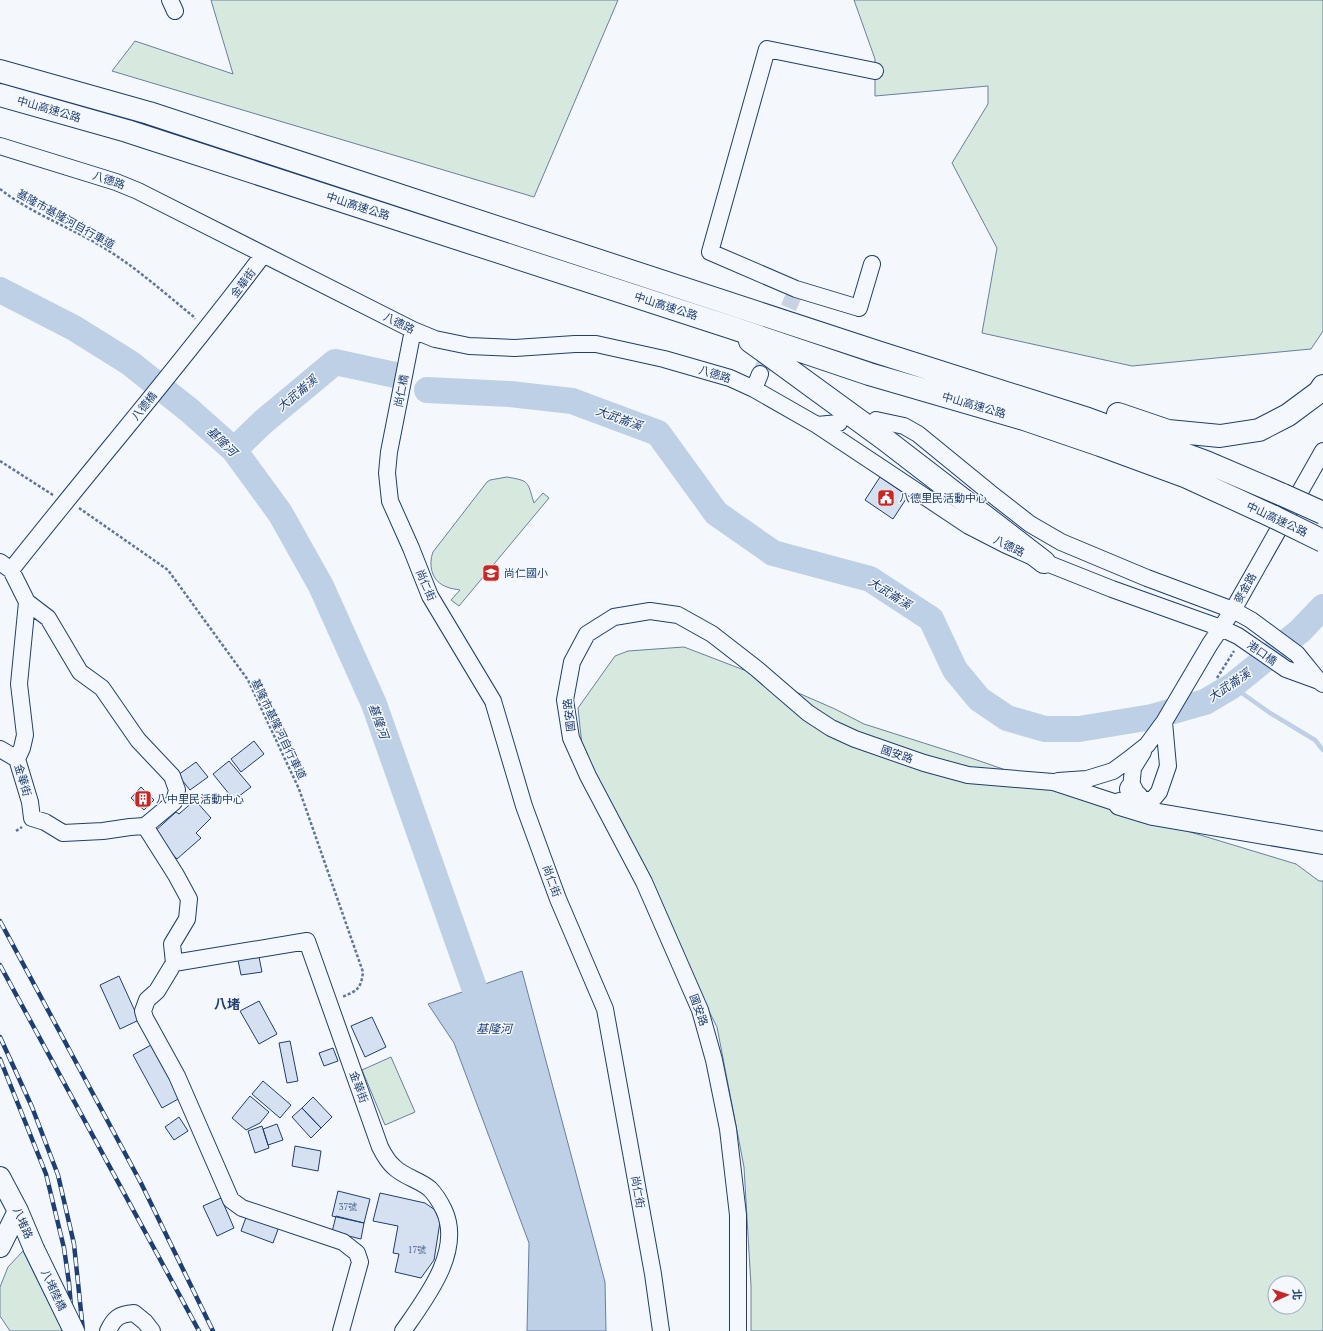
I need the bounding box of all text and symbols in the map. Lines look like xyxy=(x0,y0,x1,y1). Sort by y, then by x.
street label: 中山高速公路 xyxy=(15,93,83,125)
street label: 八德路 xyxy=(91,168,127,192)
street label: 基隆市基隆河自行車道 xyxy=(15,186,117,252)
street label: 中山高速公路 xyxy=(324,189,392,223)
street label: 金華街 xyxy=(227,266,259,300)
street label: 中山高速公路 xyxy=(632,289,700,323)
street label: 八德路 xyxy=(381,309,417,337)
street label: 八德路 xyxy=(697,362,733,386)
water label: 大武崙溪 xyxy=(274,371,322,414)
street label: 尚仁橋 xyxy=(391,373,411,409)
street label: 八德橋 xyxy=(128,389,160,423)
street label: 中山高速公路 xyxy=(940,389,1008,421)
water label: 大武崙溪 xyxy=(594,403,646,434)
water label: 基隆河 xyxy=(204,423,242,460)
public building icon: 八德里民活動中心 xyxy=(876,488,896,508)
place label: 八德里民活動中心 xyxy=(899,491,987,505)
street label: 中山高速公路 xyxy=(1244,499,1310,539)
street label: 八德路 xyxy=(991,532,1027,560)
school or university icon: 尚仁國小 xyxy=(481,563,501,583)
place label: 尚仁國小 xyxy=(504,566,548,580)
street label: 尚仁街 xyxy=(413,567,439,603)
street label: 麥金路 xyxy=(1231,570,1259,606)
water label: 大武崙溪 xyxy=(866,574,916,613)
street label: 港口橋 xyxy=(1244,638,1280,668)
water label: 大武崙溪 xyxy=(1205,664,1255,705)
street label: 基隆市基隆河自行車道 xyxy=(249,676,309,782)
street label: 國安路 xyxy=(560,698,578,732)
water label: 基隆河 xyxy=(366,702,393,742)
street label: 國安路 xyxy=(879,742,915,766)
street label: 金華街 xyxy=(12,762,34,798)
building icon: 八中里民活動中心 xyxy=(133,789,153,809)
place label: 八中里民活動中心 xyxy=(156,792,244,806)
street label: 尚仁街 xyxy=(540,863,564,899)
street label: 國安路 xyxy=(687,992,711,1028)
district label: 八堵 xyxy=(214,995,240,1013)
water label: 基隆河 xyxy=(476,1021,514,1036)
street label: 金華街 xyxy=(347,1069,371,1105)
street label: 尚仁街 xyxy=(628,1175,648,1209)
house number: 37號 xyxy=(339,1201,357,1213)
street label: 八堵路 xyxy=(10,1205,36,1241)
house number: 17號 xyxy=(408,1244,426,1256)
street label: 八堵陸橋 xyxy=(38,1267,70,1313)
north arrow xyxy=(1267,1275,1307,1315)
text: 北 xyxy=(1290,1289,1304,1300)

